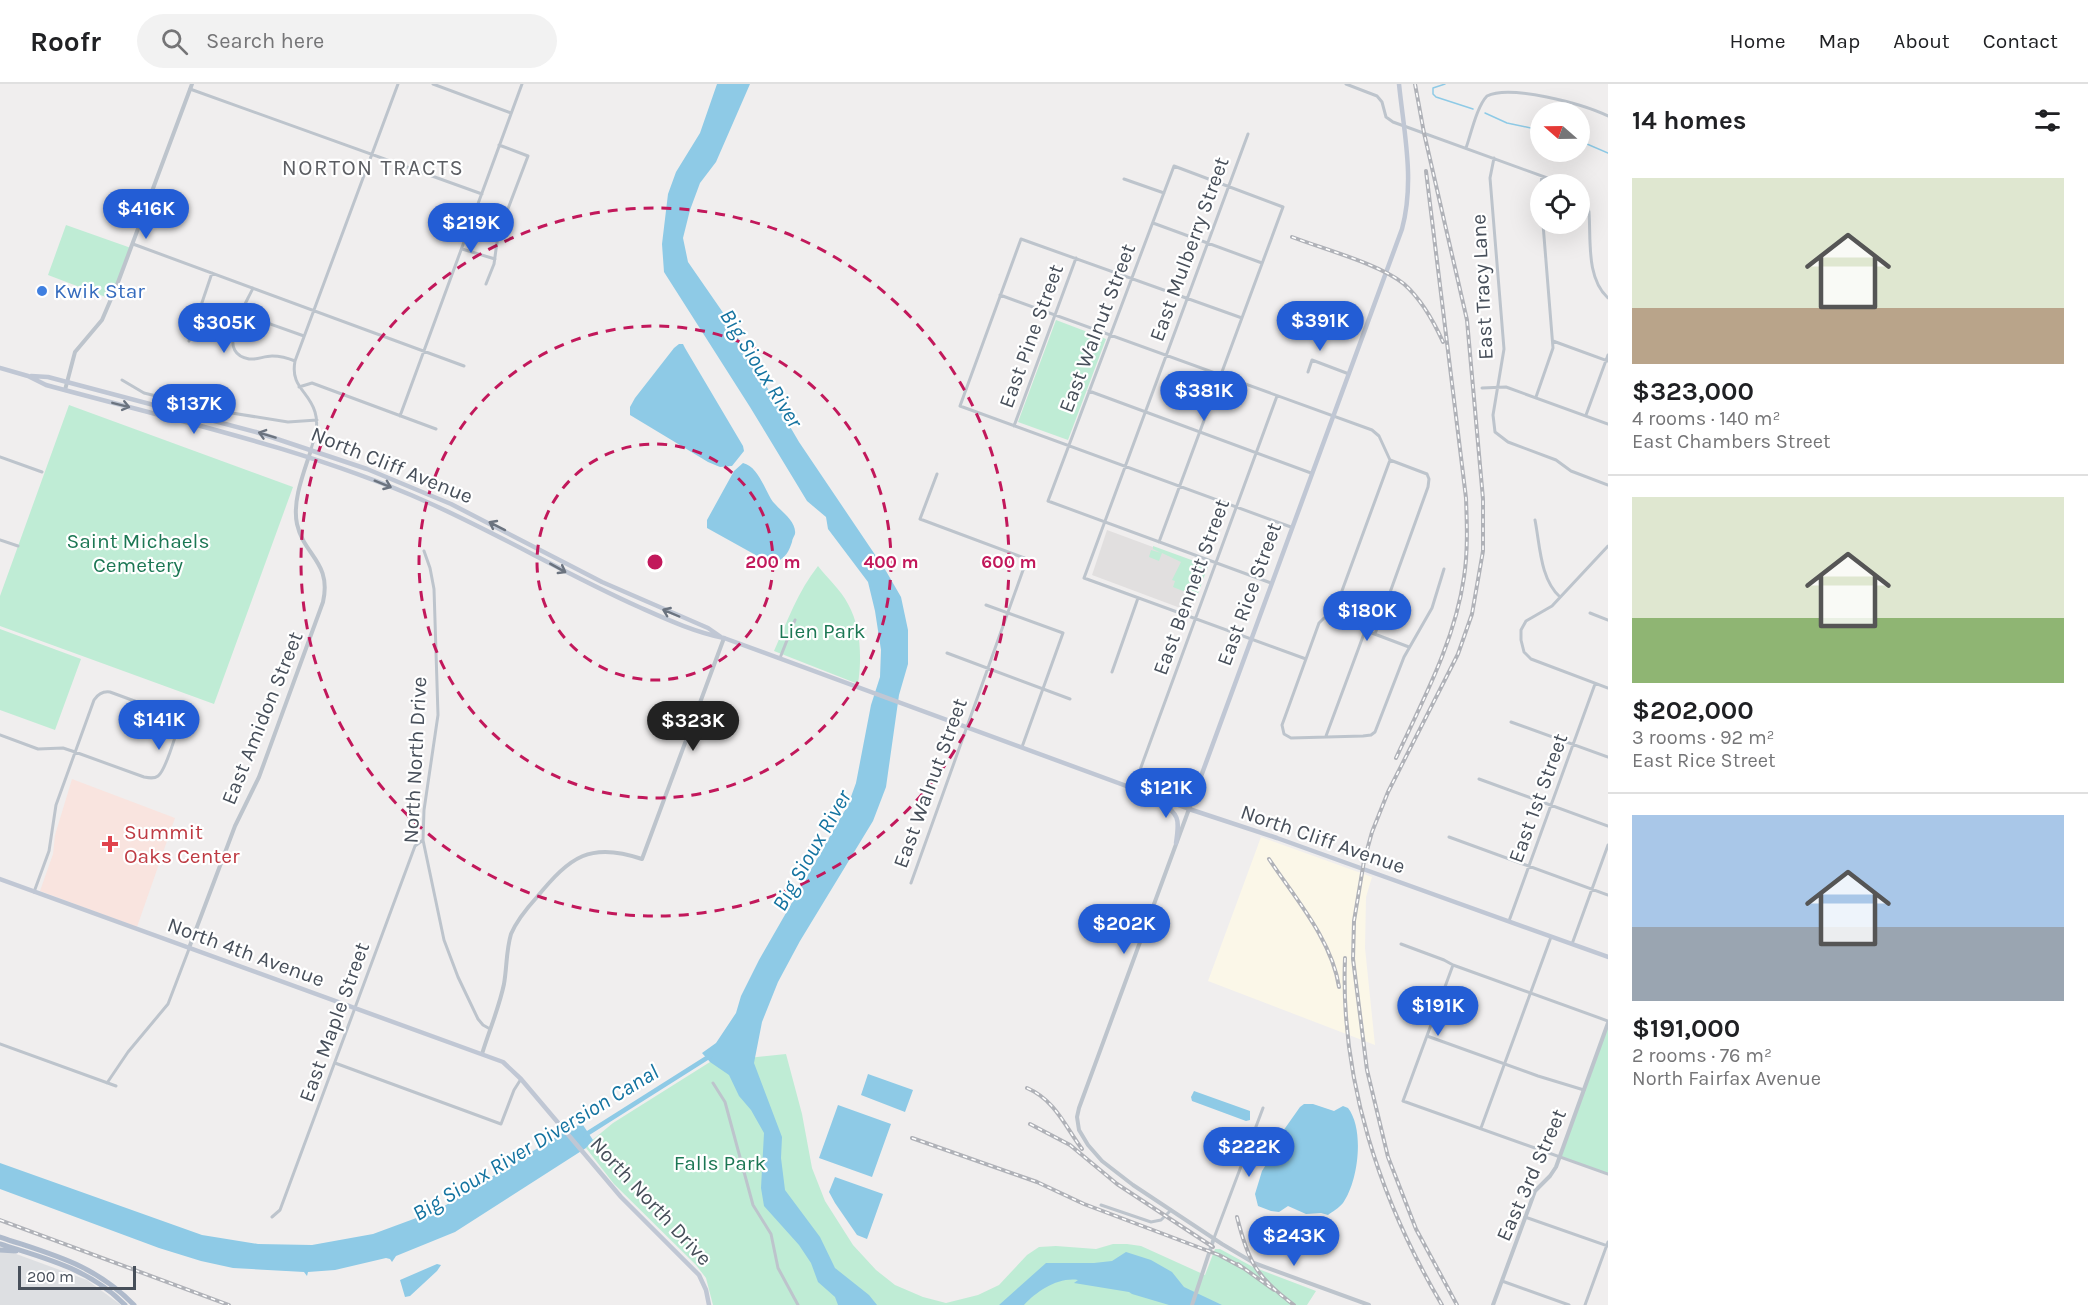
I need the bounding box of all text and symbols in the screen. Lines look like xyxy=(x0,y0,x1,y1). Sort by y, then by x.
search box xyxy=(137,14,557,68)
text: Roofr xyxy=(30,25,101,58)
icon: search xyxy=(158,25,191,58)
text: Search here xyxy=(206,28,324,54)
text: Home xyxy=(1730,29,1786,53)
text: Map xyxy=(1819,29,1860,53)
text: About xyxy=(1893,29,1950,53)
text: Contact xyxy=(1983,29,2058,53)
north arrow xyxy=(1530,102,1590,162)
map controls xyxy=(1530,102,1590,234)
icon: filters xyxy=(2031,104,2064,137)
text: 14 homes xyxy=(1632,105,1746,136)
street label: East Mulberry Street xyxy=(1144,153,1234,344)
district label: NORTON TRACTS xyxy=(282,155,464,181)
button: locate xyxy=(1530,174,1590,234)
pin: $416K xyxy=(104,189,188,240)
text: $416K xyxy=(117,197,175,220)
pin: $219K xyxy=(429,203,513,254)
text: $219K xyxy=(442,211,500,234)
street label: East Tracy Lane xyxy=(1466,214,1498,360)
icon: home xyxy=(1794,217,1902,325)
street label: East Walnut Street xyxy=(1054,240,1140,416)
street label: East Pine Street xyxy=(994,261,1068,411)
place label: Kwik Star xyxy=(54,279,145,303)
marker: Kwik Star xyxy=(35,284,49,298)
pin: $391K xyxy=(1278,301,1362,352)
pin: $305K xyxy=(182,303,266,354)
water label: Big Sioux River xyxy=(714,304,809,434)
text: $391K xyxy=(1291,309,1349,332)
text: $305K xyxy=(192,311,256,334)
pin: $381K xyxy=(1162,371,1246,422)
text: $323,000 xyxy=(1632,376,1754,407)
text: $381K xyxy=(1174,379,1234,402)
pin: $137K xyxy=(152,384,236,435)
text: $137K xyxy=(166,392,222,415)
one-way arrow xyxy=(112,399,131,411)
text: 4 rooms · 140 m² xyxy=(1632,407,1780,430)
street label: North Cliff Avenue xyxy=(308,422,476,508)
one-way arrow xyxy=(257,429,276,440)
text: East Chambers Street xyxy=(1632,430,1831,453)
one-way arrow xyxy=(373,479,391,490)
street label: East Bennett Street xyxy=(1148,496,1234,678)
street label: East Rice Street xyxy=(1212,519,1286,669)
one-way arrow xyxy=(488,520,506,531)
park label: Saint Michaels Cemetery xyxy=(67,529,209,577)
icon: home xyxy=(1794,536,1902,644)
text: 200 m xyxy=(745,551,801,573)
text: 400 m xyxy=(863,551,919,573)
text: 600 m xyxy=(981,551,1037,573)
centre of rings xyxy=(645,552,665,572)
one-way arrow xyxy=(549,563,567,574)
pin: $180K xyxy=(1325,591,1409,642)
text: $180K xyxy=(1337,599,1397,622)
one-way arrow xyxy=(663,607,681,618)
park label: Lien Park xyxy=(778,619,866,643)
street label: East Amidon Street xyxy=(216,628,308,808)
street label: North North Drive xyxy=(399,676,431,844)
street label: East Walnut Street xyxy=(888,695,972,871)
text: $202,000 xyxy=(1632,695,1754,726)
pin: $141K xyxy=(117,700,201,751)
pin: $323K xyxy=(651,701,735,752)
text: $141K xyxy=(132,708,186,731)
text: $323K xyxy=(661,709,725,732)
text: 3 rooms · 92 m² xyxy=(1632,726,1775,749)
street label: East 1st Street xyxy=(1504,730,1573,866)
text: East Rice Street xyxy=(1632,749,1775,772)
pin: $121K xyxy=(1124,768,1208,819)
text: $121K xyxy=(1139,776,1193,799)
water label: Big Sioux River xyxy=(767,784,858,916)
street label: North Cliff Avenue xyxy=(1238,800,1408,878)
place label: Summit Oaks Center xyxy=(124,820,240,868)
marker: Summit Oaks Center xyxy=(101,835,119,853)
icon: home xyxy=(1794,854,1902,962)
pin: $202K xyxy=(1082,904,1166,955)
street label: North 4th Avenue xyxy=(164,912,328,992)
text: $202K xyxy=(1092,912,1156,935)
street label: East Maple Street xyxy=(294,939,374,1105)
pin: $191K xyxy=(1396,986,1480,1037)
text: $191K xyxy=(1411,994,1465,1017)
text: $191,000 xyxy=(1632,1013,1740,1044)
text: 2 rooms · 76 m² xyxy=(1632,1044,1772,1067)
water label: Big Sioux River Diversion Canal xyxy=(408,1059,663,1227)
text: North Fairfax Avenue xyxy=(1632,1067,1821,1090)
street label: East 3rd Street xyxy=(1491,1105,1571,1245)
pin: $222K xyxy=(1207,1127,1291,1178)
street label: North North Drive xyxy=(585,1132,717,1270)
text: $222K xyxy=(1217,1135,1281,1158)
park label: Falls Park xyxy=(674,1151,766,1175)
pin: $243K xyxy=(1252,1216,1336,1267)
text: $243K xyxy=(1262,1224,1326,1247)
scale bar xyxy=(18,1263,136,1290)
text: 200 m xyxy=(27,1267,74,1286)

